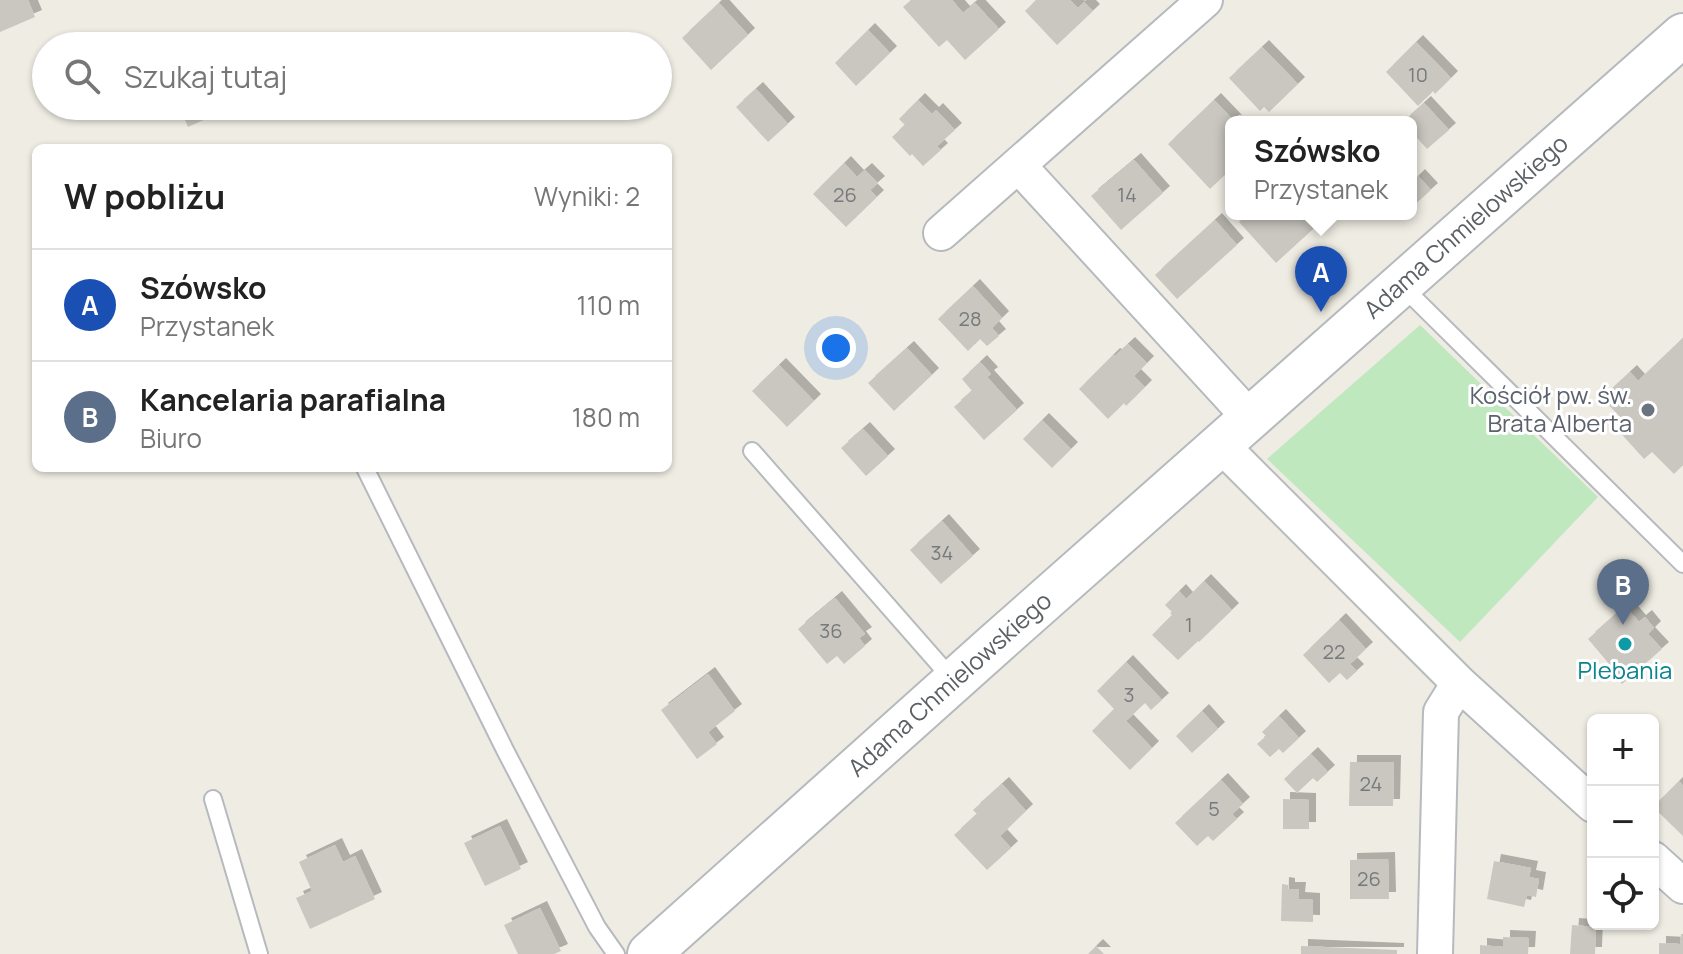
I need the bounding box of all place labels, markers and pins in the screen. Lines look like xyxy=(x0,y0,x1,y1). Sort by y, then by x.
pin: A xyxy=(1295,246,1347,312)
place label: Kościół pw. św. Brata Alberta xyxy=(1470,378,1632,439)
marker: Kościół pw. św. Brata Alberta xyxy=(1639,401,1657,419)
pin: B xyxy=(1597,559,1649,625)
marker: Plebania xyxy=(1616,635,1634,653)
place label: Plebania xyxy=(1578,653,1672,686)

